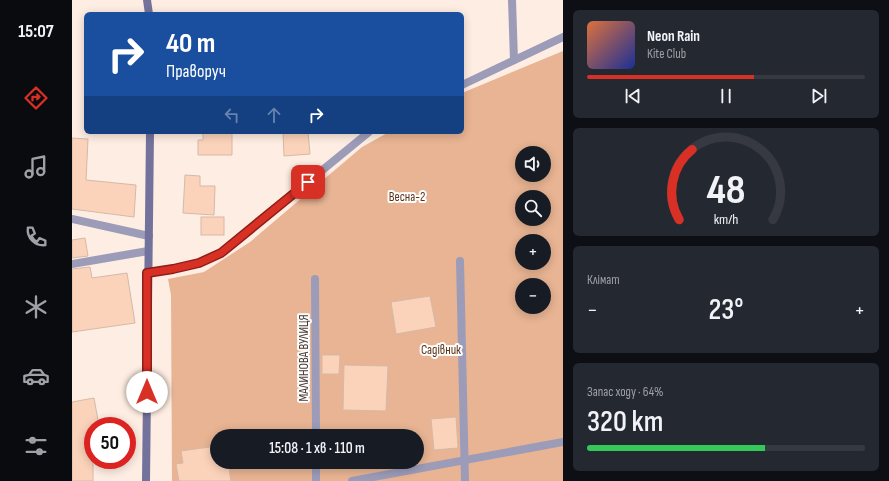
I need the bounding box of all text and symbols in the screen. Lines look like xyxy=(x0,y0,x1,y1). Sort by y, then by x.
text: 15:07 xyxy=(18,21,54,42)
text: 40 m xyxy=(166,27,215,60)
text: Neon Rain xyxy=(647,27,700,46)
icon: right xyxy=(100,28,152,80)
text: Kite Club xyxy=(647,46,686,62)
text: Праворуч xyxy=(166,61,226,82)
icon: directions xyxy=(22,84,50,112)
icon: previous xyxy=(622,85,644,107)
icon: pause xyxy=(715,85,737,107)
icon: next xyxy=(808,85,830,107)
icon: left xyxy=(221,104,243,126)
icon: ahead xyxy=(263,104,285,126)
icon: right xyxy=(305,104,327,126)
map controls xyxy=(515,146,551,314)
button: sound xyxy=(515,146,551,182)
icon: music xyxy=(22,153,50,181)
pin xyxy=(291,165,325,199)
text: 48 xyxy=(706,165,746,214)
icon: arrive xyxy=(297,171,319,193)
park label: Весна-2 xyxy=(389,189,425,205)
button: search xyxy=(515,190,551,226)
text: km/h xyxy=(714,210,738,227)
icon: phone xyxy=(22,223,50,251)
button: + xyxy=(515,234,551,270)
text: Клімат xyxy=(587,272,620,288)
button: − xyxy=(515,278,551,314)
text: 23° xyxy=(708,292,744,328)
icon: climate xyxy=(22,293,50,321)
text: − xyxy=(587,297,598,324)
text: + xyxy=(854,297,865,324)
street label: МАЛИНОВА ВУЛИЦЯ xyxy=(296,314,312,402)
park label: Садівник xyxy=(421,342,461,358)
icon: car xyxy=(22,362,50,390)
position arrow xyxy=(126,371,168,413)
text: Запас ходу · 64% xyxy=(587,384,664,400)
text: 320 km xyxy=(587,404,663,440)
speed limit sign: 50 xyxy=(84,417,136,469)
icon: filters xyxy=(22,432,50,460)
text: 15:08 · 1 хв · 110 m xyxy=(269,439,365,458)

